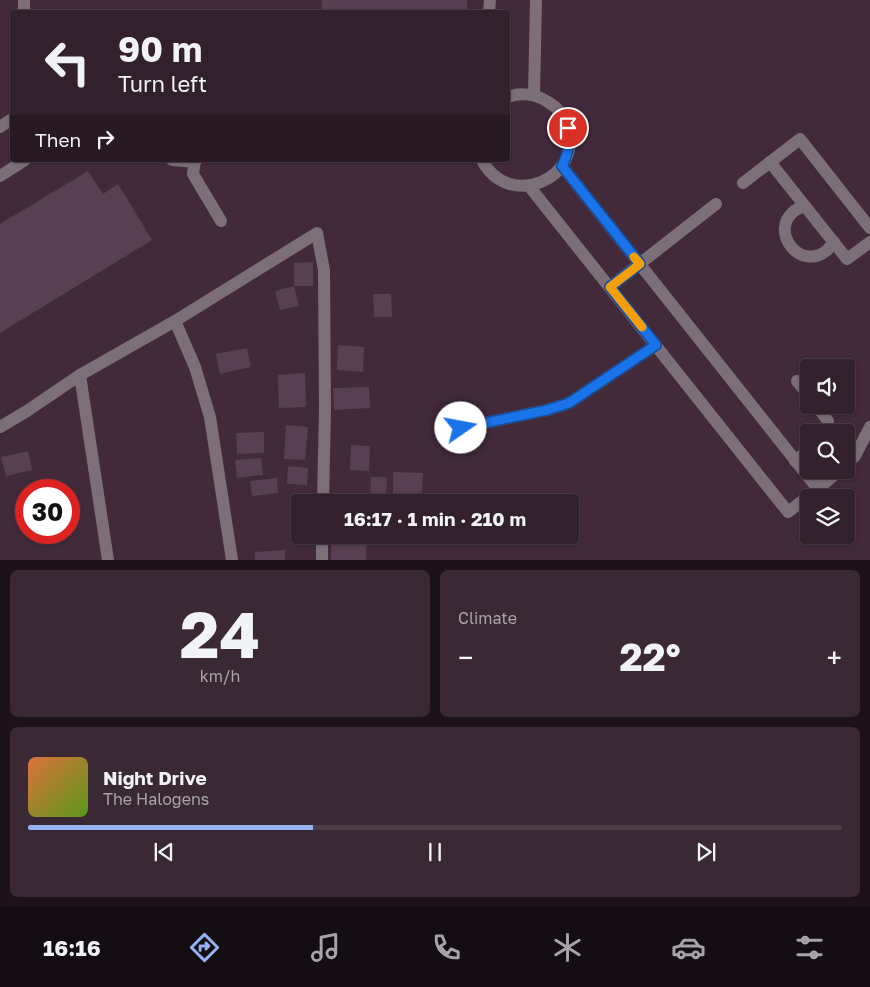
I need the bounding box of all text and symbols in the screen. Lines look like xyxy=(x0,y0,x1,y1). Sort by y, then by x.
text: 90 m xyxy=(118,28,202,70)
icon: left xyxy=(35,30,100,95)
text: Turn left xyxy=(118,70,207,97)
pin xyxy=(547,107,589,149)
icon: arrive xyxy=(554,114,582,142)
icon: right xyxy=(91,125,119,153)
text: Then xyxy=(35,128,81,151)
map controls xyxy=(800,359,855,544)
button: sound xyxy=(800,359,855,414)
position arrow xyxy=(434,401,486,453)
button: search xyxy=(800,424,855,479)
speed limit sign: 30 xyxy=(15,479,80,544)
button: layers xyxy=(800,489,855,544)
text: 16:17 · 1 min · 210 m xyxy=(344,507,526,530)
text: 24 xyxy=(180,594,260,672)
text: Climate xyxy=(458,608,517,628)
text: 22° xyxy=(619,634,681,679)
text: − xyxy=(458,641,473,674)
text: + xyxy=(827,641,842,674)
text: km/h xyxy=(200,666,240,686)
text: Night Drive xyxy=(103,766,207,789)
text: The Halogens xyxy=(103,789,209,809)
icon: previous xyxy=(150,838,178,866)
icon: pause xyxy=(421,838,449,866)
icon: next xyxy=(692,838,720,866)
icon: directions xyxy=(187,930,222,965)
icon: music xyxy=(308,930,343,965)
icon: phone xyxy=(429,930,464,965)
icon: climate xyxy=(550,930,585,965)
icon: car xyxy=(671,930,706,965)
icon: filters xyxy=(792,930,827,965)
text: 16:16 xyxy=(43,934,101,961)

